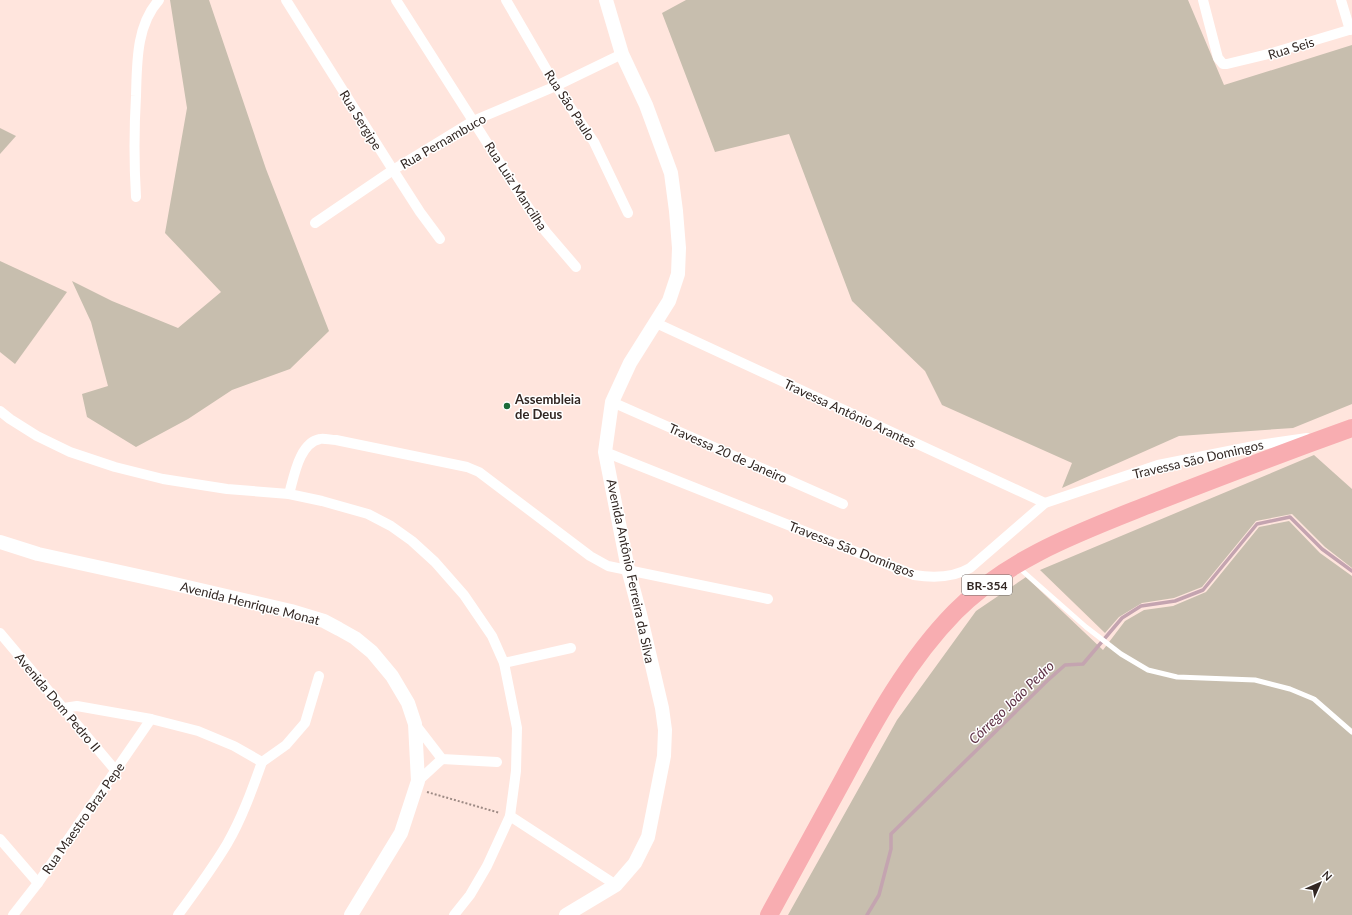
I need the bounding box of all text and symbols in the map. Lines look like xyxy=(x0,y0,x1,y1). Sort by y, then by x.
street label: Rua Seis xyxy=(1266,33,1316,63)
street label: Rua São Paulo xyxy=(541,67,599,143)
street label: Rua Sergipe xyxy=(336,87,386,153)
street label: Rua Pernambuco xyxy=(397,110,489,172)
street label: Rua Luiz Mancilha xyxy=(481,139,551,233)
street label: Travessa Antônio Arantes xyxy=(781,375,919,451)
place label: Assembleia de Deus xyxy=(514,391,581,422)
marker: Assembleia de Deus xyxy=(502,401,512,411)
street label: Travessa 20 de Janeiro xyxy=(666,420,790,486)
street label: Travessa São Domingos xyxy=(1131,436,1265,482)
street label: Avenida Antônio Ferreira da Silva xyxy=(604,477,658,665)
street label: Travessa São Domingos xyxy=(787,518,918,581)
road number: BR-354 xyxy=(962,575,1012,595)
street label: Avenida Henrique Monat xyxy=(179,578,322,628)
street label: Avenida Dom Pedro II xyxy=(12,649,104,755)
water label: Córrego João Pedro xyxy=(965,657,1057,747)
street label: Rua Maestro Braz Pepe xyxy=(38,759,128,877)
north arrow xyxy=(1300,863,1340,903)
text: N xyxy=(1320,868,1335,883)

